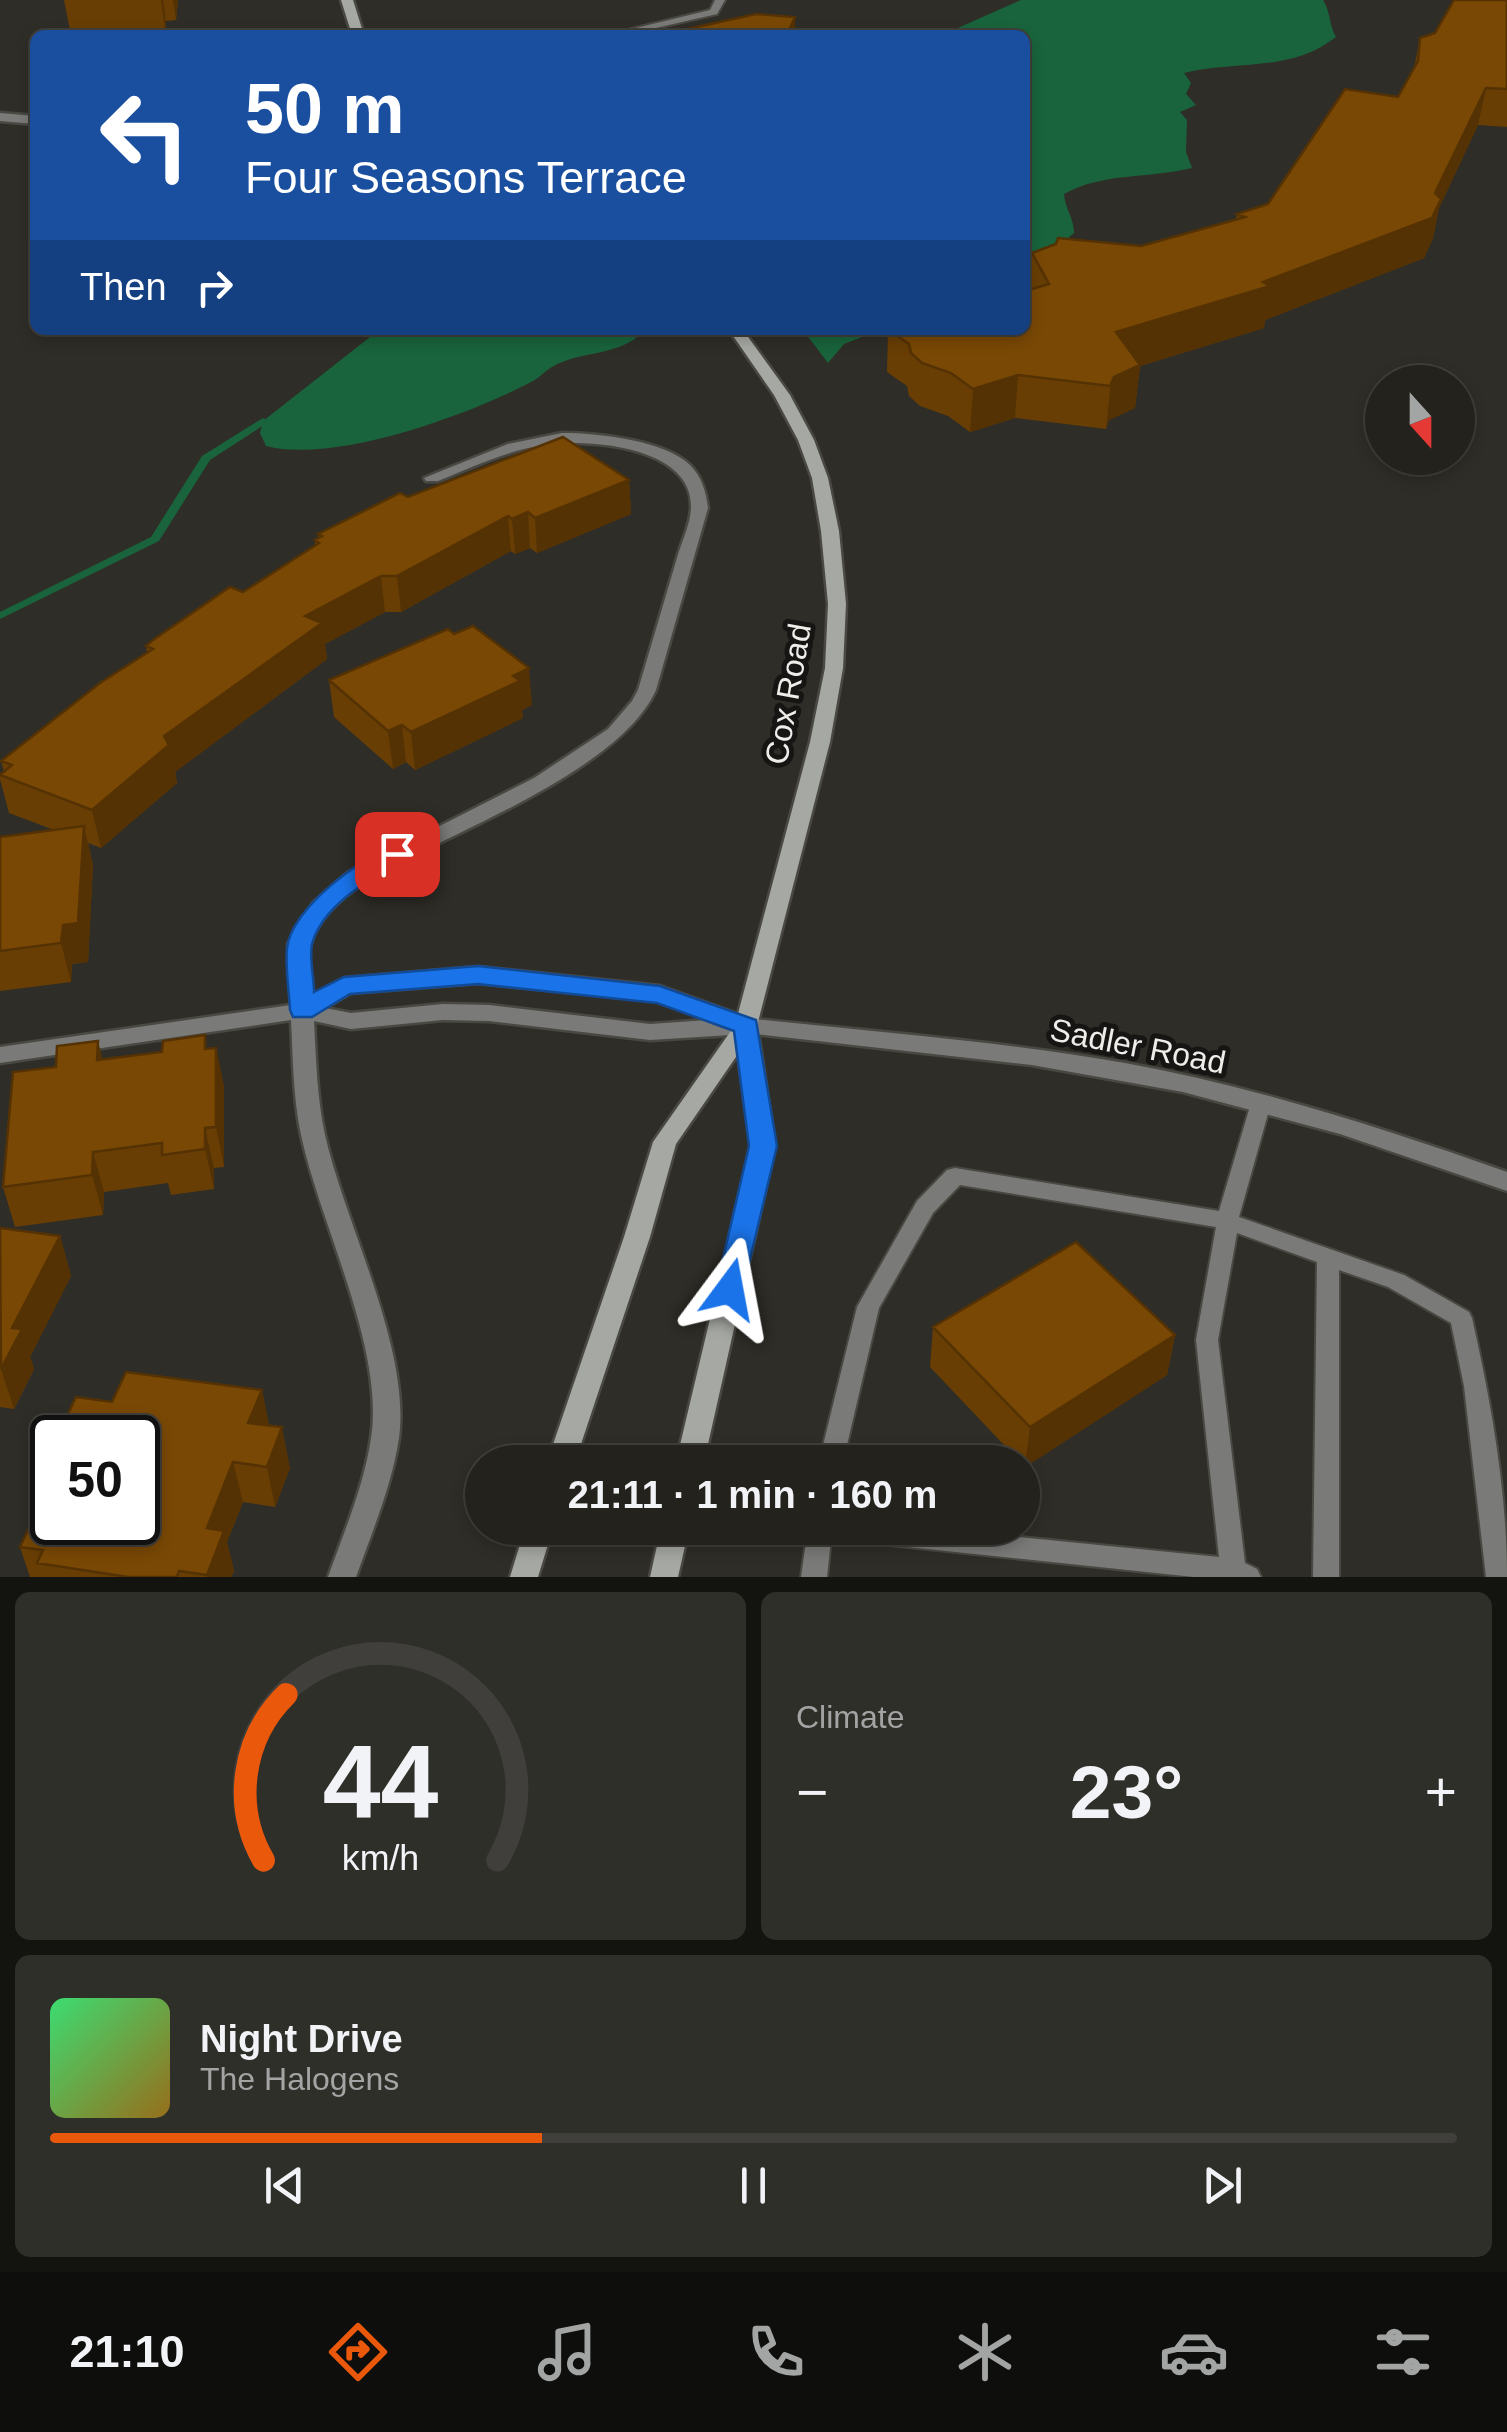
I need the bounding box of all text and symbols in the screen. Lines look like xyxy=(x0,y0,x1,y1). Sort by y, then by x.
icon: left xyxy=(80,70,210,200)
text: 50 m xyxy=(245,70,405,148)
text: Four Seasons Terrace xyxy=(245,152,687,203)
icon: right xyxy=(187,260,242,315)
text: Then xyxy=(80,266,167,308)
north arrow xyxy=(1365,365,1475,475)
map controls xyxy=(1365,365,1475,475)
street label: Cox Road xyxy=(758,621,818,767)
pin xyxy=(355,812,440,897)
icon: arrive xyxy=(370,827,425,882)
street label: Sadler Road xyxy=(1047,1011,1229,1081)
position arrow xyxy=(678,1237,782,1341)
speed limit sign: 50 xyxy=(30,1415,160,1545)
text: 21:11 · 1 min · 160 m xyxy=(568,1474,937,1516)
text: Climate xyxy=(796,1699,904,1735)
text: 44 xyxy=(323,1724,438,1840)
text: 23° xyxy=(1070,1750,1183,1834)
text: − xyxy=(796,1761,828,1823)
text: + xyxy=(1425,1761,1457,1823)
text: km/h xyxy=(342,1838,419,1878)
text: Night Drive xyxy=(200,2018,403,2060)
text: The Halogens xyxy=(200,2061,399,2097)
icon: previous xyxy=(257,2158,312,2213)
icon: pause xyxy=(726,2158,781,2213)
icon: next xyxy=(1195,2158,1250,2213)
icon: directions xyxy=(323,2317,393,2387)
icon: music xyxy=(532,2317,602,2387)
icon: phone xyxy=(741,2317,811,2387)
icon: climate xyxy=(950,2317,1020,2387)
icon: car xyxy=(1159,2317,1229,2387)
icon: filters xyxy=(1368,2317,1438,2387)
text: 21:10 xyxy=(69,2326,185,2377)

